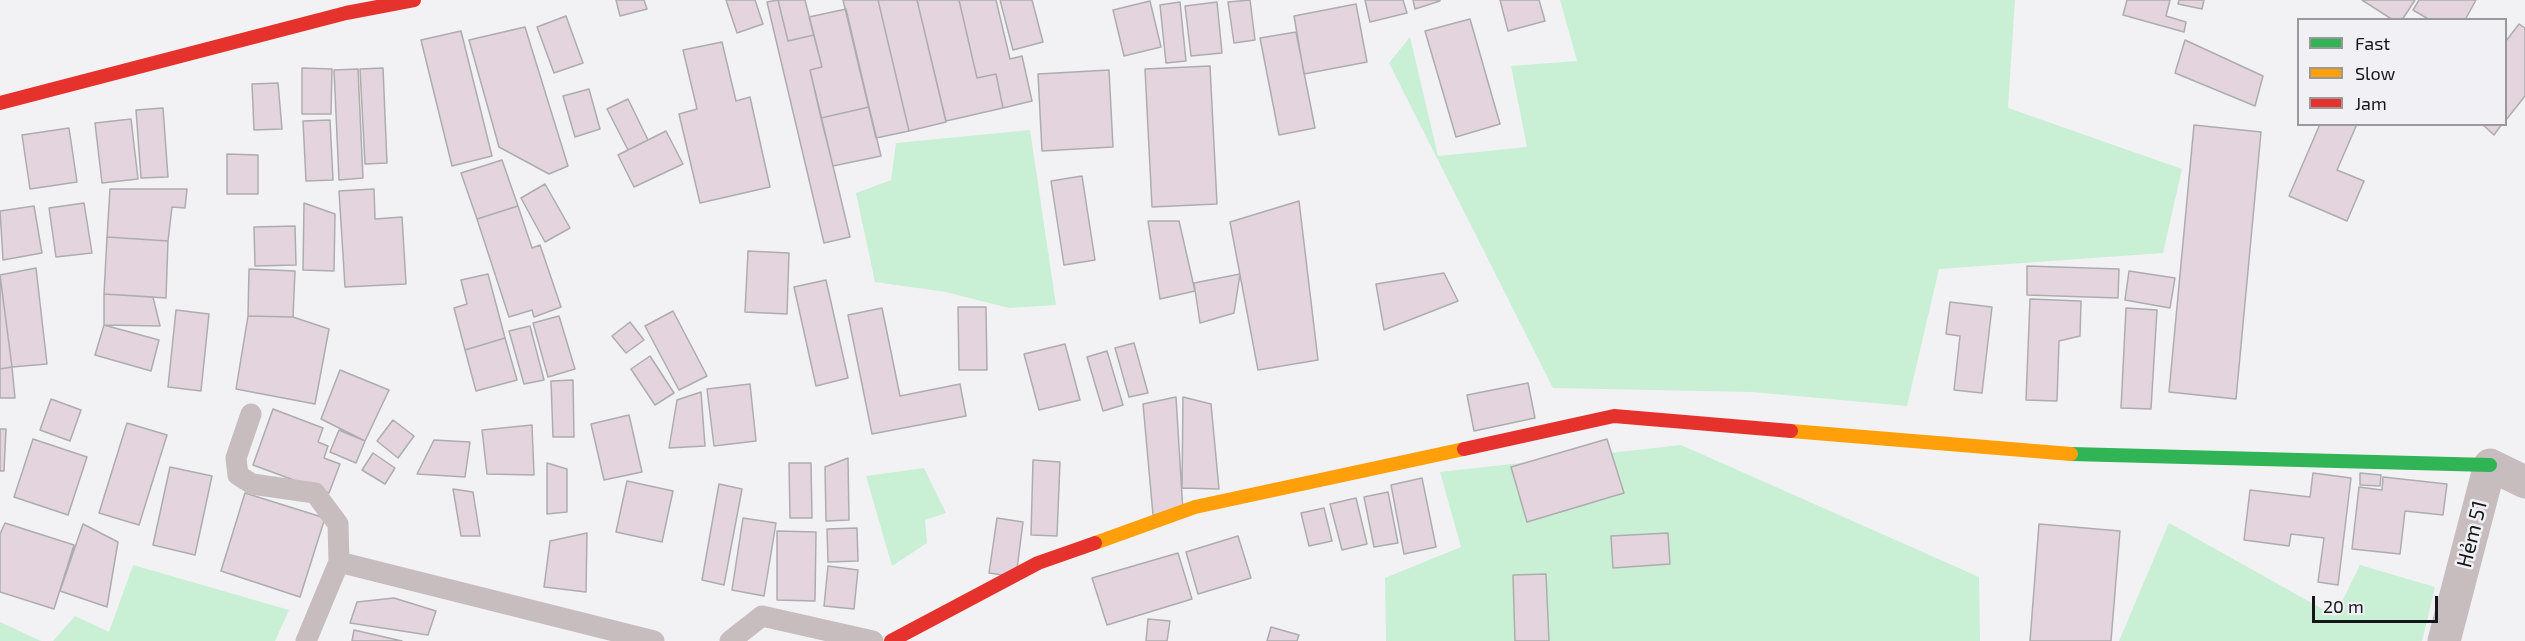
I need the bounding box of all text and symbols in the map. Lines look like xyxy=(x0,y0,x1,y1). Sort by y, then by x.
legend xyxy=(2297,18,2507,126)
text: Fast xyxy=(2355,32,2390,54)
text: Slow xyxy=(2355,62,2395,84)
text: Jam xyxy=(2355,92,2387,114)
street label: Hẻm 51 xyxy=(2452,498,2492,570)
scale bar xyxy=(2315,584,2441,622)
text: 20 m xyxy=(2323,595,2364,617)

